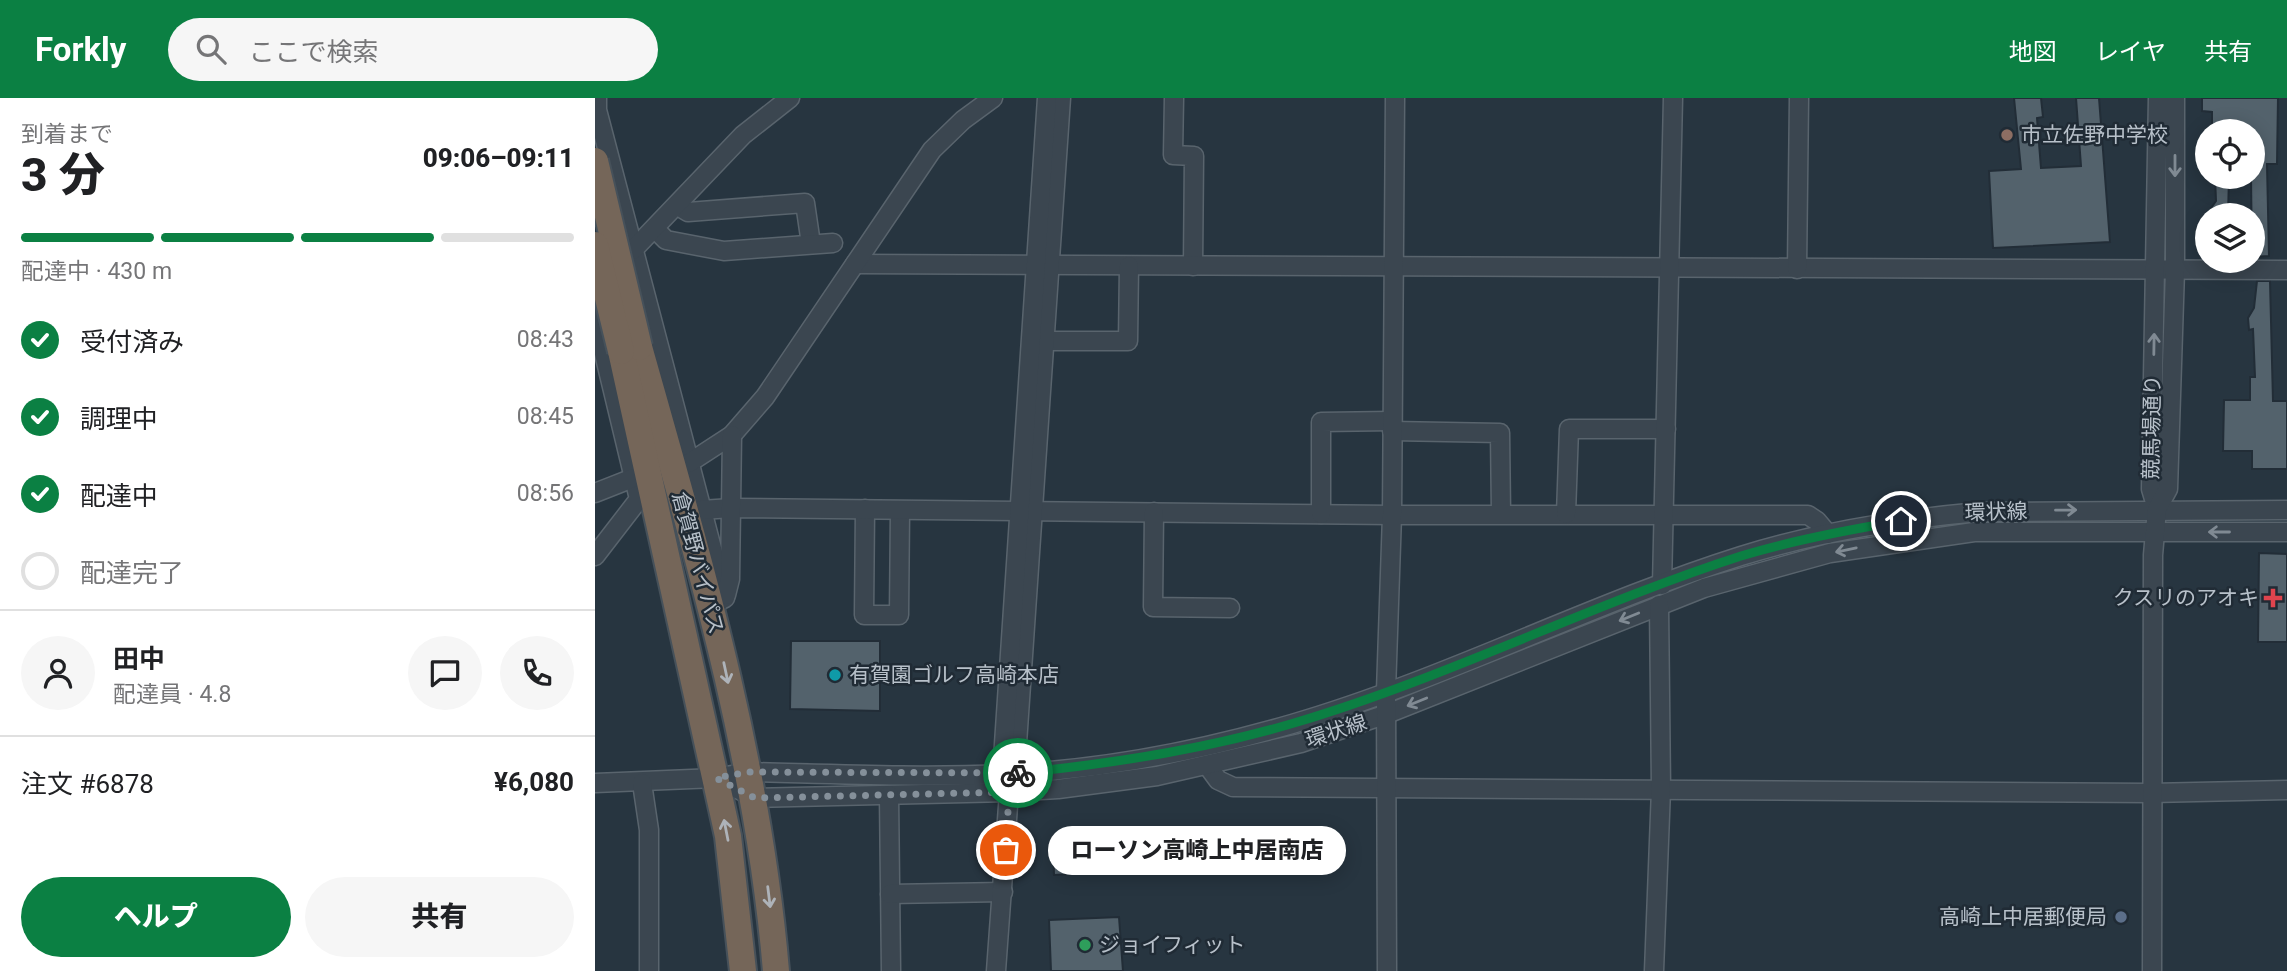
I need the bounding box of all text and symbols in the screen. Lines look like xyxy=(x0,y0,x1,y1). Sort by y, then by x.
search box xyxy=(168,18,658,81)
text: Forkly xyxy=(35,30,126,69)
icon: search xyxy=(192,30,230,68)
text: ここで検索 xyxy=(248,37,378,67)
text: 地図 xyxy=(2009,38,2057,66)
text: レイヤ xyxy=(2095,38,2166,66)
text: 共有 xyxy=(2204,38,2252,66)
map controls xyxy=(2195,119,2265,273)
button: locate xyxy=(2195,119,2265,189)
text: 到着まで xyxy=(21,121,113,148)
place label: 市立佐野中学校 xyxy=(2021,123,2168,147)
marker: 市立佐野中学校 xyxy=(1999,127,2015,143)
text: 09:06–09:11 xyxy=(423,143,574,173)
text: 3 分 xyxy=(21,148,105,202)
one-way arrow xyxy=(2168,154,2182,177)
button: layers xyxy=(2195,203,2265,273)
text: 配達中 · 430 m xyxy=(21,258,172,285)
icon: check xyxy=(21,321,59,359)
text: 08:43 xyxy=(517,326,574,353)
text: 受付済み xyxy=(80,327,184,357)
one-way arrow xyxy=(2147,333,2161,356)
street label: 競馬場通り xyxy=(2139,374,2165,480)
icon: check xyxy=(21,398,59,436)
text: 08:45 xyxy=(517,403,574,430)
text: 調理中 xyxy=(80,404,158,434)
icon: check xyxy=(21,475,59,513)
text: 08:56 xyxy=(517,480,574,507)
text: 配達中 xyxy=(80,481,158,511)
street label: 倉賀野バイパス xyxy=(667,489,729,637)
pin xyxy=(1871,491,1931,551)
street label: 環状線 xyxy=(1964,499,2028,525)
icon: home xyxy=(1882,502,1920,540)
one-way arrow xyxy=(2055,503,2078,517)
one-way arrow xyxy=(2208,525,2231,539)
one-way arrow xyxy=(1835,544,1858,558)
text: 配達完了 xyxy=(80,558,184,588)
place label: クスリのアオキ xyxy=(2113,586,2259,610)
marker: クスリのアオキ xyxy=(2265,590,2281,606)
one-way arrow xyxy=(1618,612,1640,625)
button: person xyxy=(21,636,95,710)
button: chat xyxy=(408,636,482,710)
button: phone xyxy=(500,636,574,710)
text: 田中 xyxy=(113,644,165,674)
one-way arrow xyxy=(720,661,734,684)
place label: 有賀園ゴルフ高崎本店 xyxy=(849,663,1059,687)
marker: 有賀園ゴルフ高崎本店 xyxy=(827,667,843,683)
text: 配達員 · 4.8 xyxy=(113,681,231,708)
one-way arrow xyxy=(1407,696,1429,709)
street label: 環状線 xyxy=(1302,710,1370,752)
courier xyxy=(983,738,1053,808)
icon: bike xyxy=(999,754,1037,792)
text: ¥6,080 xyxy=(494,767,574,797)
text: 注文 #6878 xyxy=(21,769,154,799)
one-way arrow xyxy=(719,819,733,842)
pin xyxy=(976,820,1036,880)
callout: ローソン高崎上中居南店 xyxy=(1048,826,1345,874)
icon: bag xyxy=(987,831,1025,869)
text: ローソン高崎上中居南店 xyxy=(1071,837,1324,864)
button: ヘルプ xyxy=(21,877,291,957)
button: 共有 xyxy=(305,877,574,957)
one-way arrow xyxy=(762,885,775,908)
place label: 高崎上中居郵便局 xyxy=(1939,905,2107,929)
marker: 高崎上中居郵便局 xyxy=(2113,909,2129,925)
place label: ジョイフィット xyxy=(1099,933,1246,957)
marker: ジョイフィット xyxy=(1077,937,1093,953)

